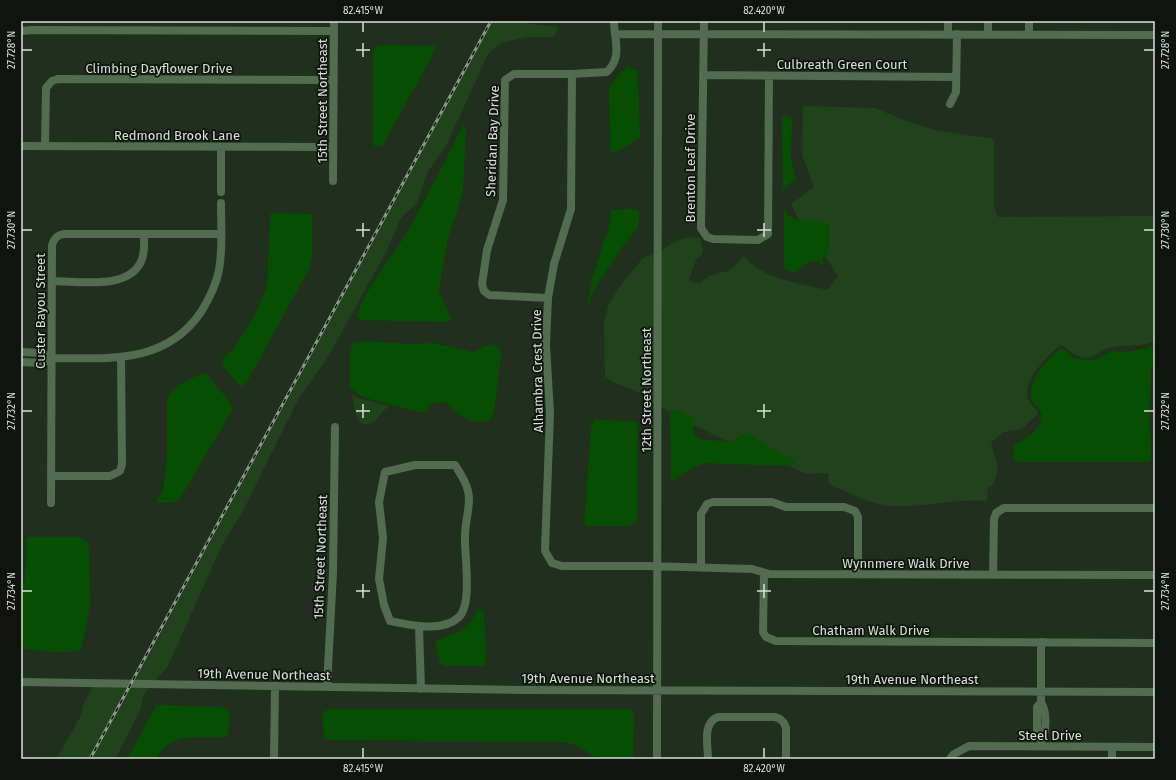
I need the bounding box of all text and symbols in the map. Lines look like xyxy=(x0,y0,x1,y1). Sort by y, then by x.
text: 82.415°W xyxy=(343,5,384,17)
text: 82.420°W xyxy=(743,5,786,17)
text: 27.728°N xyxy=(6,31,18,69)
text: 27.728°N xyxy=(1160,31,1172,69)
street label: 15th Street Northeast xyxy=(315,38,330,163)
street label: Culbreath Green Court xyxy=(777,57,908,72)
street label: Climbing Dayflower Drive xyxy=(85,61,233,76)
street label: Sheridan Bay Drive xyxy=(483,85,502,197)
street label: Brenton Leaf Drive xyxy=(683,114,698,222)
street label: Redmond Brook Lane xyxy=(114,128,240,143)
text: 27.730°N xyxy=(6,211,18,249)
text: 27.730°N xyxy=(1160,211,1172,249)
street label: Custer Bayou Street xyxy=(33,253,48,369)
street label: Alhambra Crest Drive xyxy=(529,309,546,433)
street label: 12th Street Northeast xyxy=(639,327,654,453)
text: 27.732°N xyxy=(6,392,18,430)
text: 27.732°N xyxy=(1160,392,1172,430)
street label: 15th Street Northeast xyxy=(311,494,330,620)
street label: Wynnmere Walk Drive xyxy=(842,556,970,571)
text: 27.734°N xyxy=(6,572,18,610)
text: 27.734°N xyxy=(1160,572,1172,610)
street label: Chatham Walk Drive xyxy=(812,623,930,638)
street label: 19th Avenue Northeast xyxy=(197,666,331,683)
street label: 19th Avenue Northeast xyxy=(521,671,655,686)
street label: 19th Avenue Northeast xyxy=(845,672,979,687)
street label: Steel Drive xyxy=(1018,728,1082,743)
text: 82.415°W xyxy=(343,763,384,775)
text: 82.420°W xyxy=(743,763,786,775)

